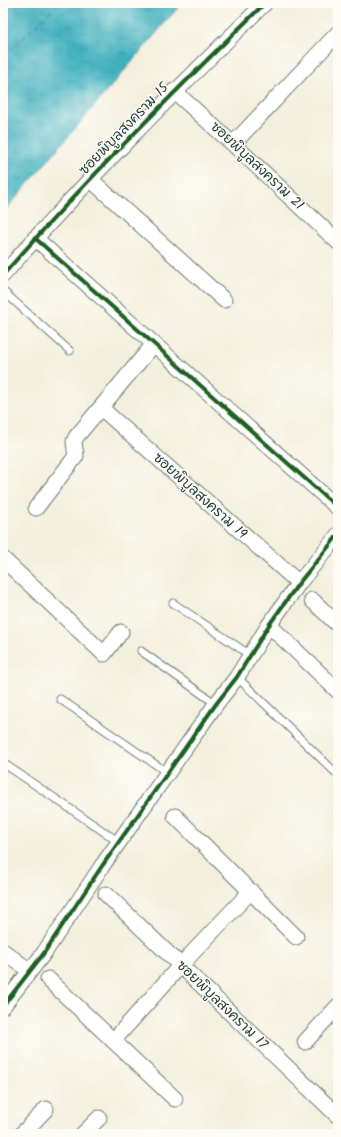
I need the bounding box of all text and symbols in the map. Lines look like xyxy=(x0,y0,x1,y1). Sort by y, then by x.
street label: ซอยพิบูลสงคราม 15 xyxy=(74,77,175,180)
street label: ซอยพิบูลสงคราม 21 xyxy=(205,116,309,216)
street label: ซอยพิบูลสงคราม 19 xyxy=(148,447,252,545)
street label: ซอยพิบูลสงคราม 17 xyxy=(171,955,273,1055)

